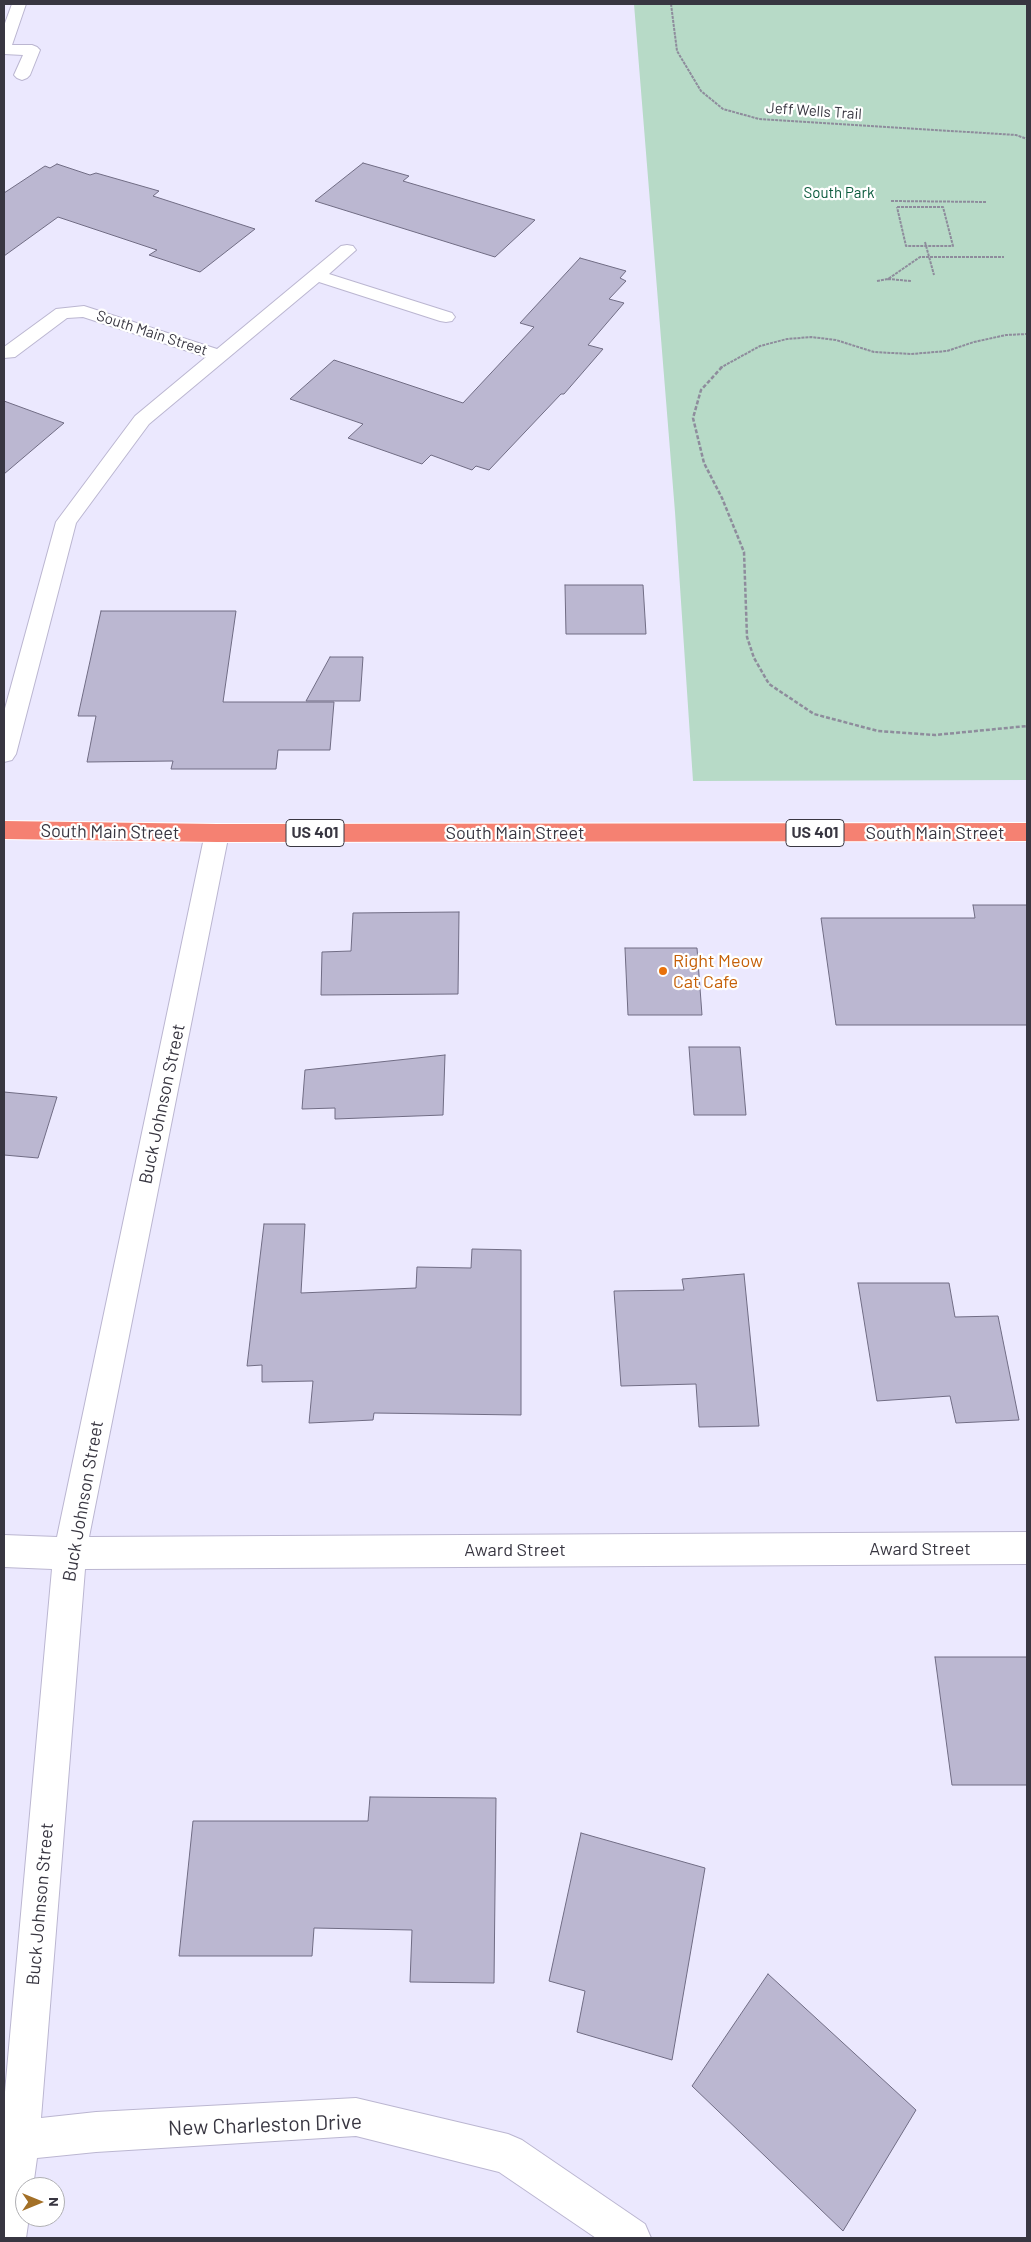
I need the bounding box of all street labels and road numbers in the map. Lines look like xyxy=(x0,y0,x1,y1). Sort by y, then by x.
street label: Jeff Wells Trail xyxy=(766,99,862,123)
street label: South Main Street xyxy=(94,307,210,359)
street label: South Main Street xyxy=(40,820,180,844)
road number: US 401 xyxy=(286,820,344,846)
road number: US 401 xyxy=(786,820,844,846)
street label: South Main Street xyxy=(446,822,584,844)
street label: South Main Street xyxy=(866,822,1004,844)
street label: Buck Johnson Street xyxy=(134,1022,190,1186)
street label: Buck Johnson Street xyxy=(58,1419,108,1583)
street label: Award Street xyxy=(869,1538,971,1560)
street label: Award Street xyxy=(464,1539,566,1561)
street label: Buck Johnson Street xyxy=(22,1822,58,1986)
street label: New Charleston Drive xyxy=(168,2109,362,2141)

